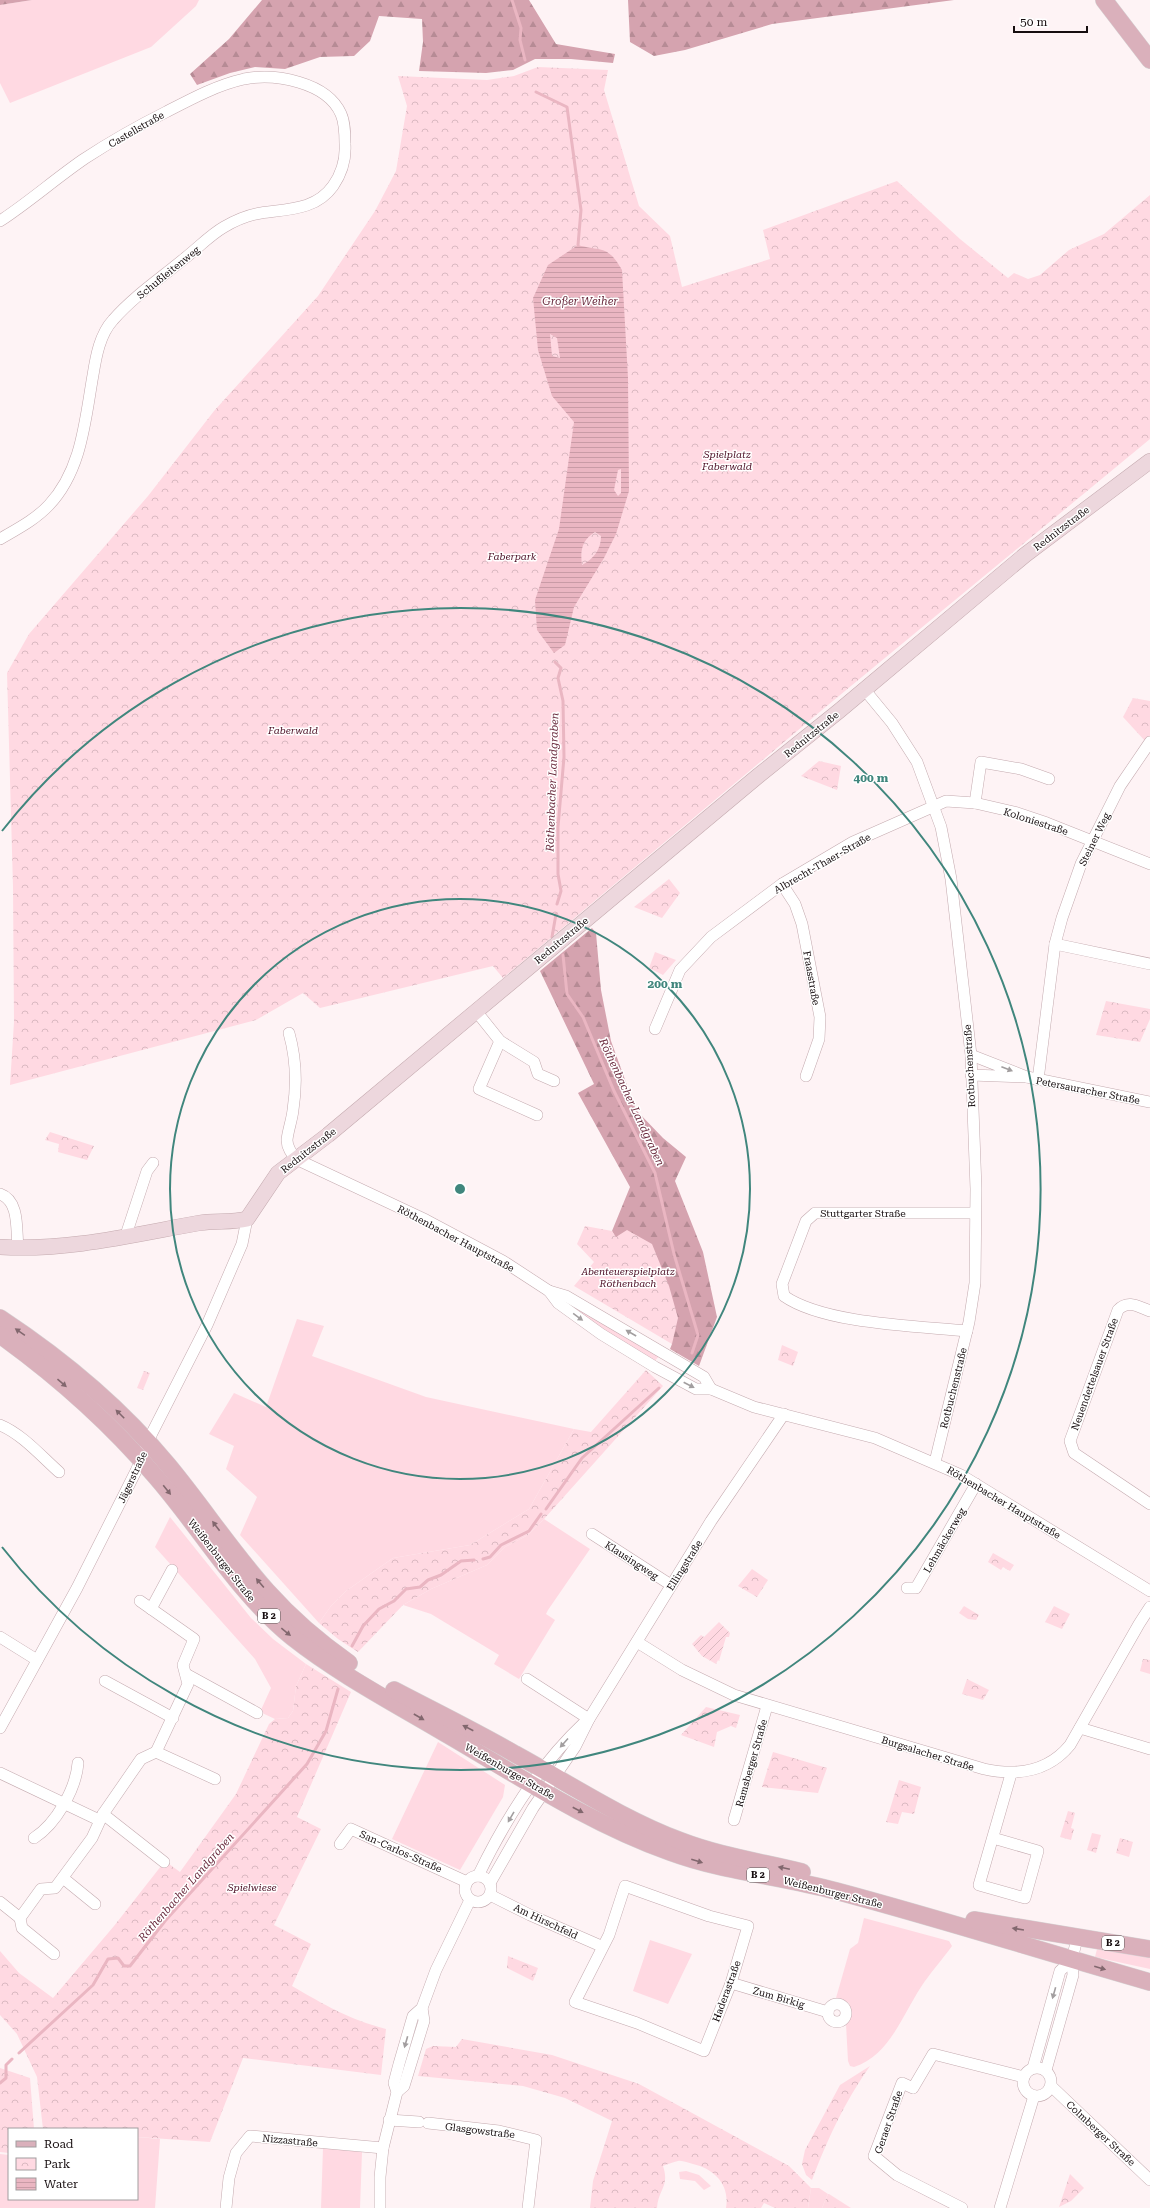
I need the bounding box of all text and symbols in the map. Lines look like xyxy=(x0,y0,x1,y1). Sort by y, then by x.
scale bar xyxy=(1014,8,1087,34)
text: 50 m xyxy=(1020,15,1047,29)
street label: Castellstraße xyxy=(107,109,166,150)
street label: Schußleitenweg xyxy=(135,244,202,301)
water label: Großer Weiher xyxy=(542,295,618,308)
park label: Spielplatz Faberwald xyxy=(701,449,752,472)
street label: Rednitzstraße xyxy=(1031,504,1092,553)
park label: Faberpark xyxy=(487,551,537,562)
street label: Rednitzstraße xyxy=(782,709,841,760)
water label: Röthenbacher Landgraben xyxy=(544,712,561,853)
park label: Faberwald xyxy=(267,725,318,736)
text: 400 m xyxy=(854,771,889,785)
street label: Koloniestraße xyxy=(1002,806,1070,837)
street label: Steiner Weg xyxy=(1077,810,1112,868)
street label: Albrecht-Thaer-Straße xyxy=(772,831,873,896)
street label: Rednitzstraße xyxy=(532,914,591,966)
street label: Fraasstraße xyxy=(801,950,822,1007)
text: 200 m xyxy=(648,977,683,991)
street label: Rotbuchenstraße xyxy=(962,1024,977,1108)
water label: Röthenbacher Landgraben xyxy=(596,1035,667,1168)
one-way arrow xyxy=(1002,1067,1014,1073)
street label: Petersauracher Straße xyxy=(1035,1075,1141,1106)
street label: Rednitzstraße xyxy=(279,1125,338,1175)
centre of rings xyxy=(453,1182,467,1196)
street label: Röthenbacher Hauptstraße xyxy=(396,1203,516,1274)
street label: Stuttgarter Straße xyxy=(820,1208,906,1219)
park label: Abenteuerspielplatz Röthenbach xyxy=(580,1266,675,1289)
one-way arrow xyxy=(572,1313,583,1321)
street label: Neuendettelsauer Straße xyxy=(1069,1316,1120,1432)
one-way arrow xyxy=(15,1328,25,1336)
one-way arrow xyxy=(625,1330,637,1337)
street label: Rotbuchenstraße xyxy=(938,1346,969,1430)
one-way arrow xyxy=(57,1379,67,1388)
one-way arrow xyxy=(683,1382,695,1388)
one-way arrow xyxy=(115,1409,125,1419)
street label: Jägerstraße xyxy=(116,1449,149,1505)
street label: Röthenbacher Hauptstraße xyxy=(945,1464,1063,1541)
one-way arrow xyxy=(162,1484,171,1495)
street label: Lehmäckerweg xyxy=(921,1506,968,1575)
street label: Weißenburger Straße xyxy=(186,1517,258,1604)
one-way arrow xyxy=(212,1521,220,1532)
street label: Ellingstraße xyxy=(665,1538,705,1593)
street label: Klausingweg xyxy=(603,1539,661,1582)
one-way arrow xyxy=(255,1578,265,1588)
road number: B 2 xyxy=(258,1609,280,1623)
one-way arrow xyxy=(281,1627,291,1636)
one-way arrow xyxy=(413,1714,424,1721)
street label: Ramsberger Straße xyxy=(734,1718,769,1808)
one-way arrow xyxy=(462,1725,474,1732)
street label: Burgsalacher Straße xyxy=(880,1734,976,1773)
one-way arrow xyxy=(559,1738,569,1748)
street label: Weißenburger Straße xyxy=(463,1741,557,1802)
one-way arrow xyxy=(572,1807,584,1813)
one-way arrow xyxy=(507,1811,514,1823)
street label: San-Carlos-Straße xyxy=(358,1828,444,1875)
water label: Röthenbacher Landgraben xyxy=(135,1830,237,1945)
one-way arrow xyxy=(691,1858,703,1864)
one-way arrow xyxy=(778,1864,790,1870)
road number: B 2 xyxy=(747,1868,769,1882)
street label: Weißenburger Straße xyxy=(782,1875,884,1910)
park label: Spielwiese xyxy=(226,1882,277,1893)
street label: Am Hirschfeld xyxy=(512,1902,580,1941)
one-way arrow xyxy=(1012,1925,1024,1931)
road number: B 2 xyxy=(1102,1936,1124,1950)
street label: Haderastraße xyxy=(710,1959,743,2023)
one-way arrow xyxy=(1094,1965,1106,1971)
street label: Zum Birkig xyxy=(752,1985,806,2010)
one-way arrow xyxy=(1051,1987,1057,1999)
one-way arrow xyxy=(403,2037,409,2049)
street label: Geraer Straße xyxy=(873,2089,905,2155)
street label: Colmberger Straße xyxy=(1064,2099,1138,2168)
street label: Glasgowstraße xyxy=(444,2121,516,2140)
legend xyxy=(8,2128,138,2200)
street label: Nizzastraße xyxy=(262,2133,319,2148)
text: Road xyxy=(44,2137,74,2151)
text: Park xyxy=(44,2157,71,2171)
text: Water xyxy=(44,2177,78,2191)

